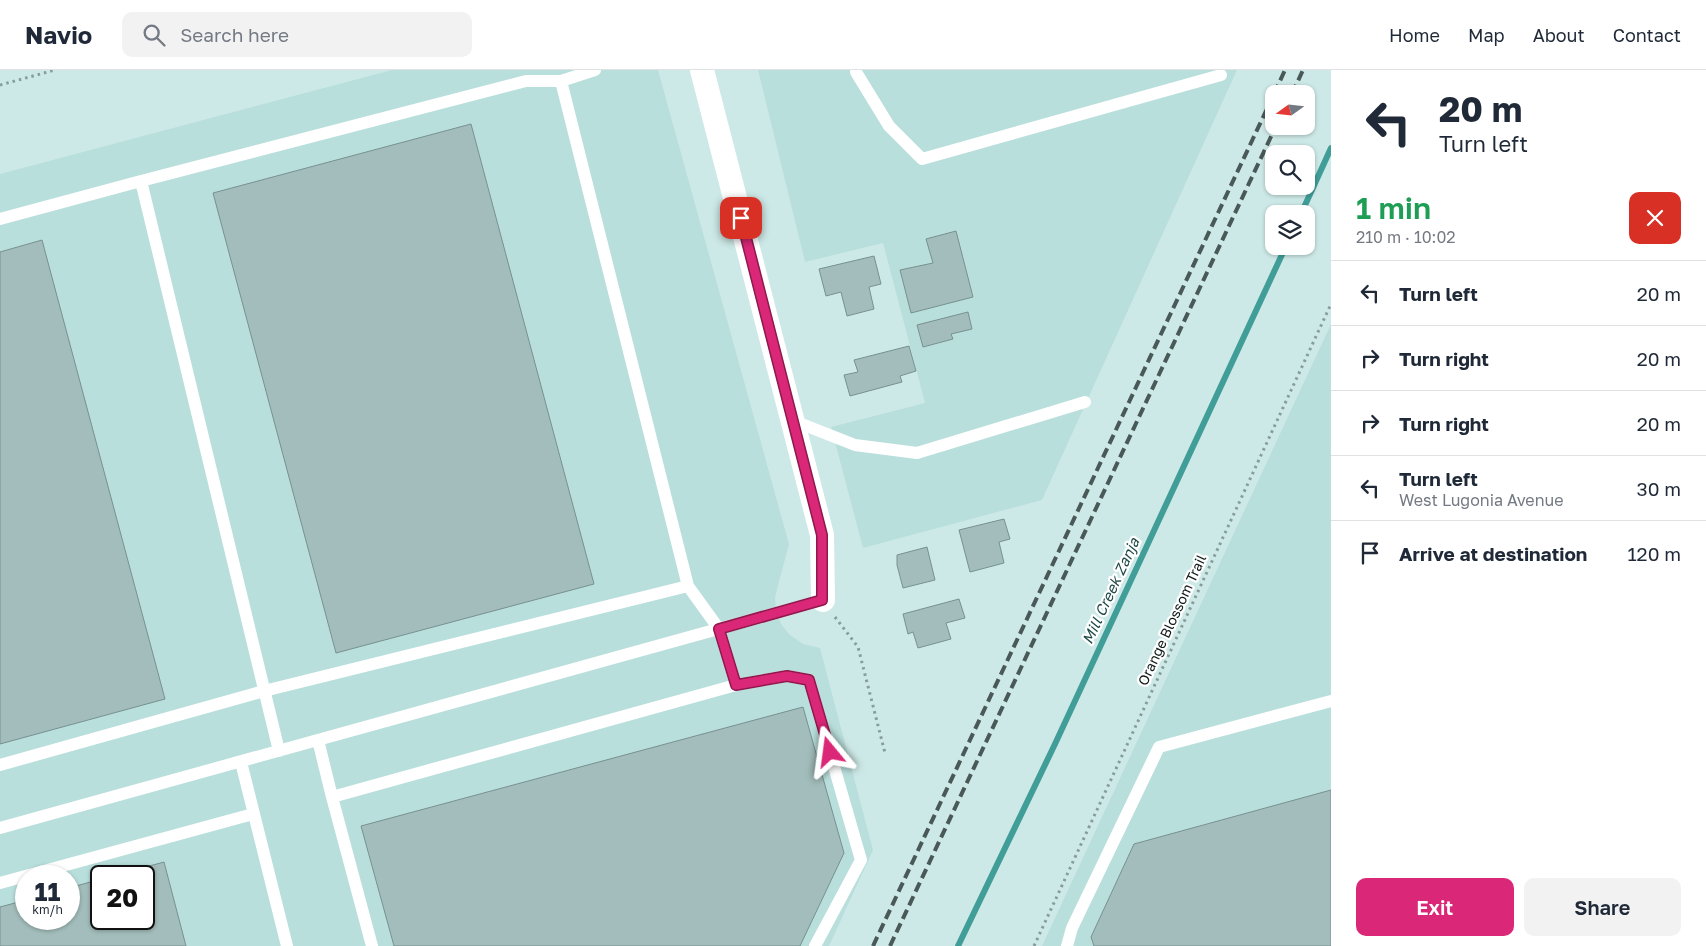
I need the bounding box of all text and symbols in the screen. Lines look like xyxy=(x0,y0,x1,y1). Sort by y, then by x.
search box xyxy=(122,12,472,57)
text: Navio xyxy=(25,20,92,49)
icon: search xyxy=(140,21,168,49)
text: Search here xyxy=(180,23,289,46)
text: Home xyxy=(1389,24,1440,46)
text: Map xyxy=(1468,24,1505,46)
text: About xyxy=(1533,24,1585,46)
text: Contact xyxy=(1613,24,1681,46)
north arrow xyxy=(1265,85,1315,135)
map controls xyxy=(1265,85,1315,255)
text: 20 m xyxy=(1439,88,1522,130)
icon: left xyxy=(1356,90,1421,155)
text: Turn left xyxy=(1439,130,1528,157)
button: search xyxy=(1265,145,1315,195)
text: 1 min xyxy=(1356,190,1431,226)
button: close xyxy=(1629,192,1681,244)
pin xyxy=(720,197,762,239)
icon: arrive xyxy=(727,204,755,232)
button: layers xyxy=(1265,205,1315,255)
text: 210 m · 10:02 xyxy=(1356,227,1456,247)
icon: left xyxy=(1356,279,1384,307)
text: Turn left xyxy=(1399,282,1478,305)
text: 20 m xyxy=(1637,282,1681,305)
icon: right xyxy=(1356,344,1384,372)
text: Turn right xyxy=(1399,347,1489,370)
text: 20 m xyxy=(1637,347,1681,370)
icon: right xyxy=(1356,409,1384,437)
text: Turn right xyxy=(1399,412,1489,435)
text: 20 m xyxy=(1637,412,1681,435)
text: Turn left xyxy=(1399,467,1478,490)
icon: left xyxy=(1356,474,1384,502)
text: 30 m xyxy=(1637,477,1681,500)
text: West Lugonia Avenue xyxy=(1399,490,1563,510)
water label: Mill Creek Zanja xyxy=(1078,534,1144,647)
icon: arrive xyxy=(1356,539,1384,567)
text: Arrive at destination xyxy=(1399,542,1587,565)
text: 120 m xyxy=(1627,542,1681,565)
street label: Orange Blossom Trail xyxy=(1134,552,1209,688)
position arrow xyxy=(803,725,855,777)
speed limit sign: 20 xyxy=(90,865,155,930)
text: 11 xyxy=(35,876,60,907)
button: Exit xyxy=(1356,878,1514,936)
button: Share xyxy=(1524,878,1681,936)
text: km/h xyxy=(32,902,63,917)

